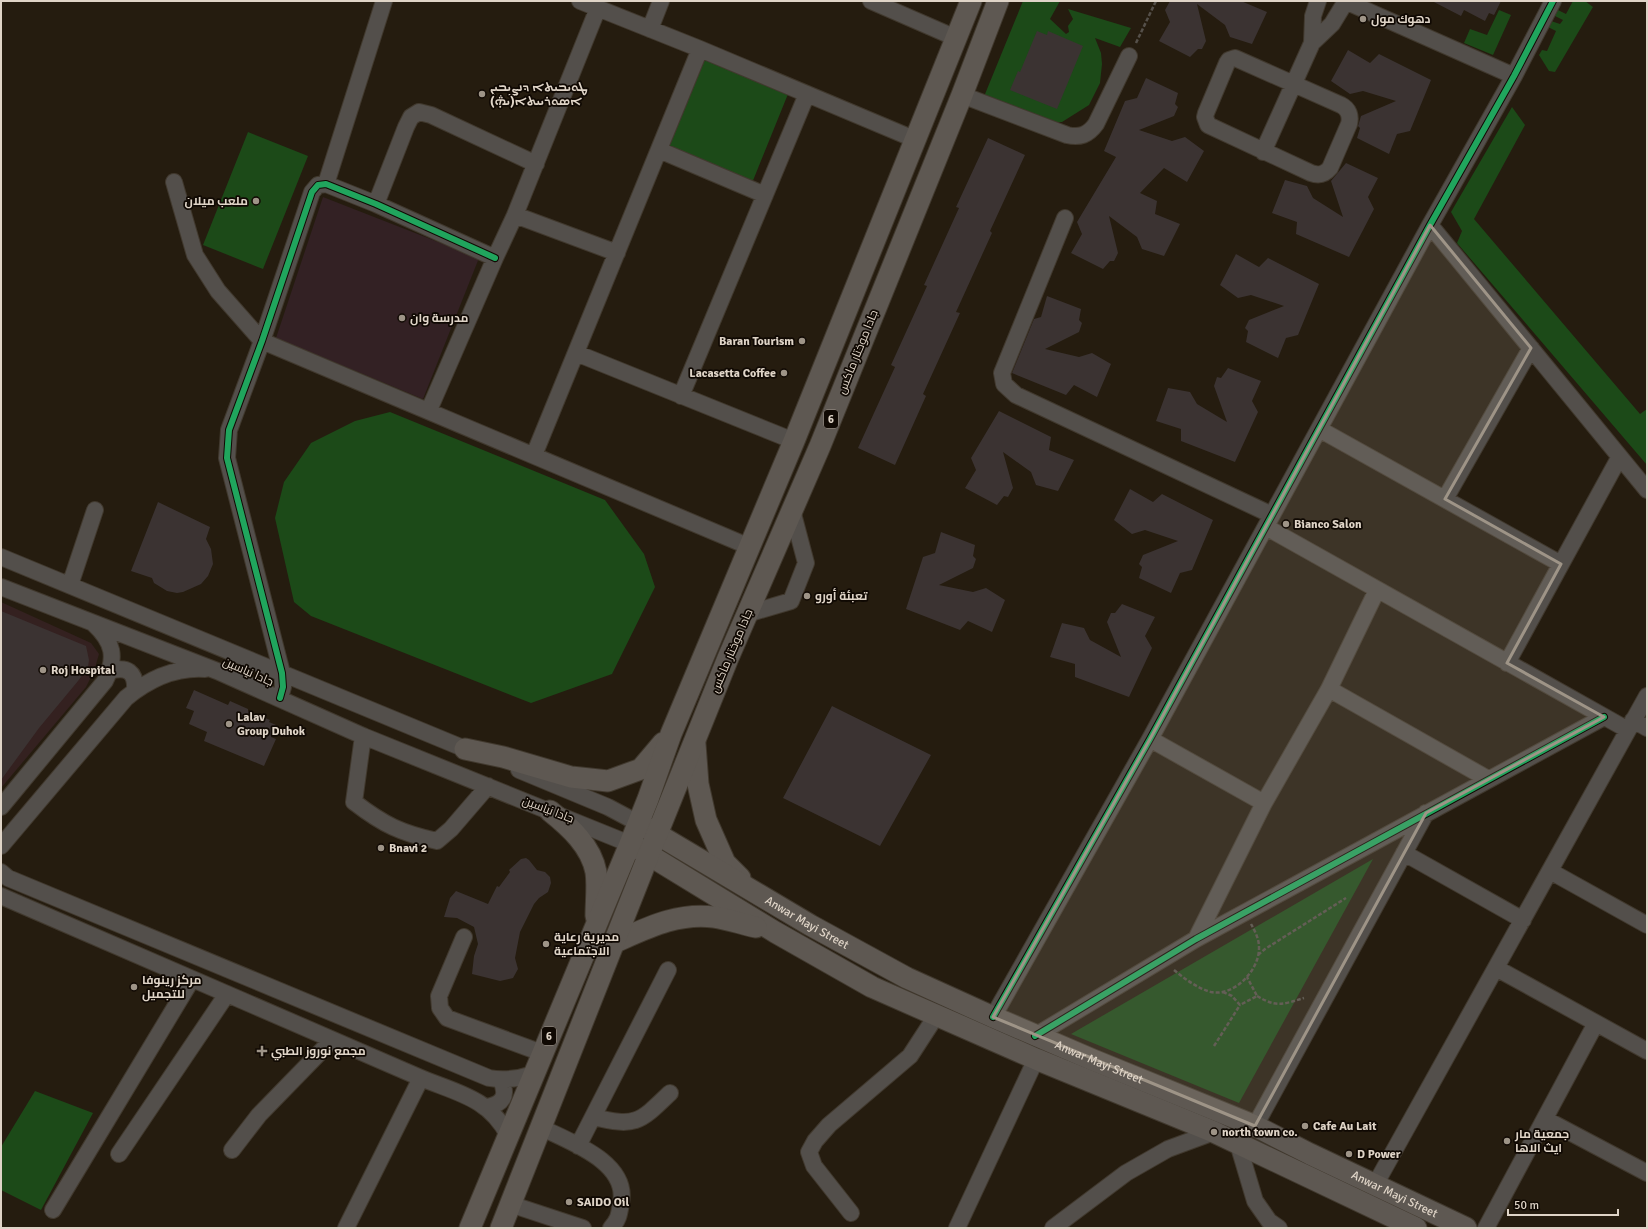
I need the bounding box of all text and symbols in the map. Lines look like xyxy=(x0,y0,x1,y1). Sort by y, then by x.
place label: دهوك مول xyxy=(1371,12,1431,27)
marker: دهوك مول xyxy=(1358,14,1368,24)
place label: ܛܘܝܒܝܬܐ ܕܢܨܝܒܝܢ ܐܣܘܪܝܝܬܐ(ܞ) xyxy=(490,80,588,109)
marker: ܛܘܝܒܝܬܐ ܕܢܨܝܒܝܢ ܐܣܘܪܝܝܬܐ(ܞ) xyxy=(477,89,487,99)
place label: ملعب ميلان xyxy=(185,194,248,209)
marker: ملعب ميلان xyxy=(251,196,261,206)
street label: جادا موختار ماكس xyxy=(834,308,882,396)
place label: مدرسة وان xyxy=(410,311,469,326)
marker: مدرسة وان xyxy=(397,313,407,323)
place label: Baran Tourism xyxy=(719,334,794,349)
marker: Baran Tourism xyxy=(797,336,807,346)
place label: Lacasetta Coffee xyxy=(689,366,776,381)
marker: Lacasetta Coffee xyxy=(779,368,789,378)
road number: 6 xyxy=(824,410,838,428)
place label: Bianco Salon xyxy=(1294,517,1362,532)
marker: Bianco Salon xyxy=(1281,519,1291,529)
place label: تعبئة أورو xyxy=(815,588,868,604)
marker: تعبئة أورو xyxy=(802,591,812,601)
street label: جادا موختار ماكس xyxy=(708,607,756,695)
street label: جادا نیاسین xyxy=(220,654,276,690)
place label: Roj Hospital xyxy=(51,663,115,678)
marker: Roj Hospital xyxy=(38,665,48,675)
place label: Lalav Group Duhok xyxy=(237,710,306,739)
marker: Lalav Group Duhok xyxy=(224,719,234,729)
street label: جادا نیاسین xyxy=(520,793,576,827)
place label: Bnavi 2 xyxy=(389,841,427,856)
marker: Bnavi 2 xyxy=(376,843,386,853)
street label: Anwar Mayi Street xyxy=(762,893,851,952)
place label: مديرية رعاية الاجتماعية xyxy=(554,930,619,959)
marker: مديرية رعاية الاجتماعية xyxy=(541,939,551,949)
place label: مركز رينوفا للتجميل xyxy=(142,973,201,1002)
marker: مركز رينوفا للتجميل xyxy=(129,982,139,992)
road number: 6 xyxy=(542,1027,556,1045)
street label: Anwar Mayi Street xyxy=(1053,1037,1145,1087)
place label: مجمع نوروز الطبي xyxy=(271,1044,366,1061)
marker: مجمع نوروز الطبي xyxy=(256,1045,268,1057)
place label: Cafe Au Lait xyxy=(1313,1119,1377,1134)
marker: Cafe Au Lait xyxy=(1300,1121,1310,1131)
place label: north town co. xyxy=(1222,1125,1298,1140)
marker: north town co. xyxy=(1209,1127,1219,1137)
place label: جمعية مار ايث الاها xyxy=(1514,1127,1569,1156)
marker: جمعية مار ايث الاها xyxy=(1502,1136,1512,1146)
place label: D Power xyxy=(1357,1147,1401,1162)
marker: D Power xyxy=(1344,1149,1354,1159)
street label: Anwar Mayi Street xyxy=(1349,1167,1440,1221)
scale bar xyxy=(1508,1191,1618,1217)
place label: SAIDO Oil xyxy=(577,1195,629,1210)
marker: SAIDO Oil xyxy=(564,1197,574,1207)
text: 50 m xyxy=(1514,1198,1539,1213)

